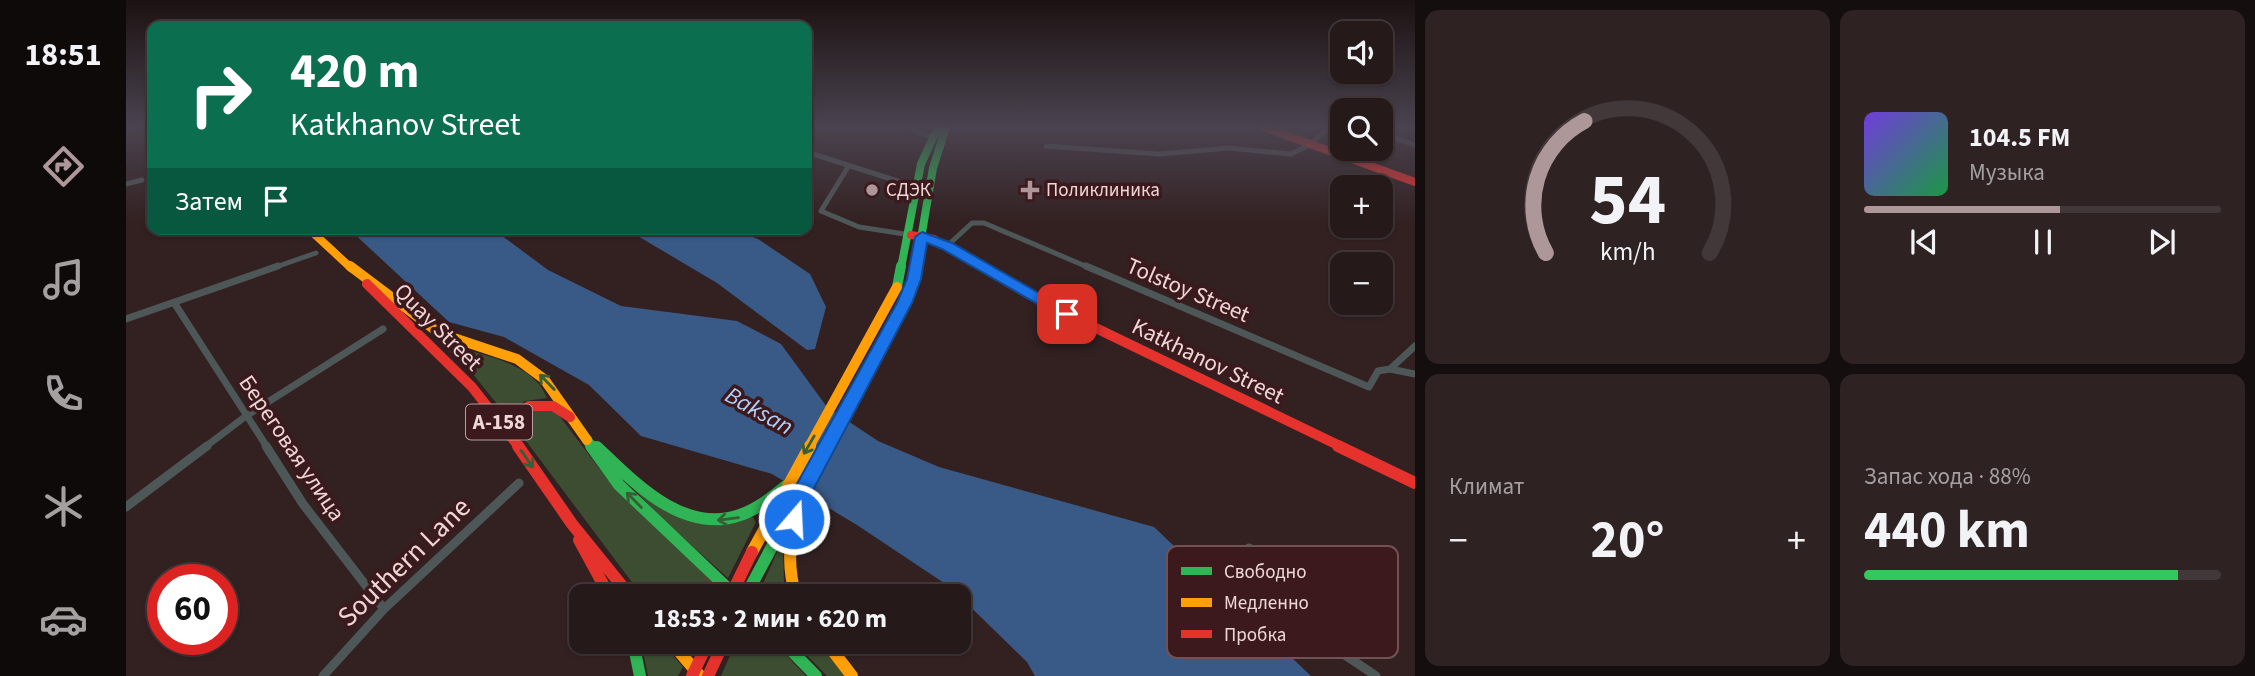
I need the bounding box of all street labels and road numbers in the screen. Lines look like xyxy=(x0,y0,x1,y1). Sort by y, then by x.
street label: Tolstoy Street xyxy=(1121,249,1255,331)
street label: Quay Street xyxy=(387,276,490,379)
street label: Katkhanov Street xyxy=(1126,310,1290,412)
street label: Береговая улица xyxy=(231,368,353,528)
road number: А-158 xyxy=(466,404,532,440)
street label: Southern Lane xyxy=(328,488,480,636)

